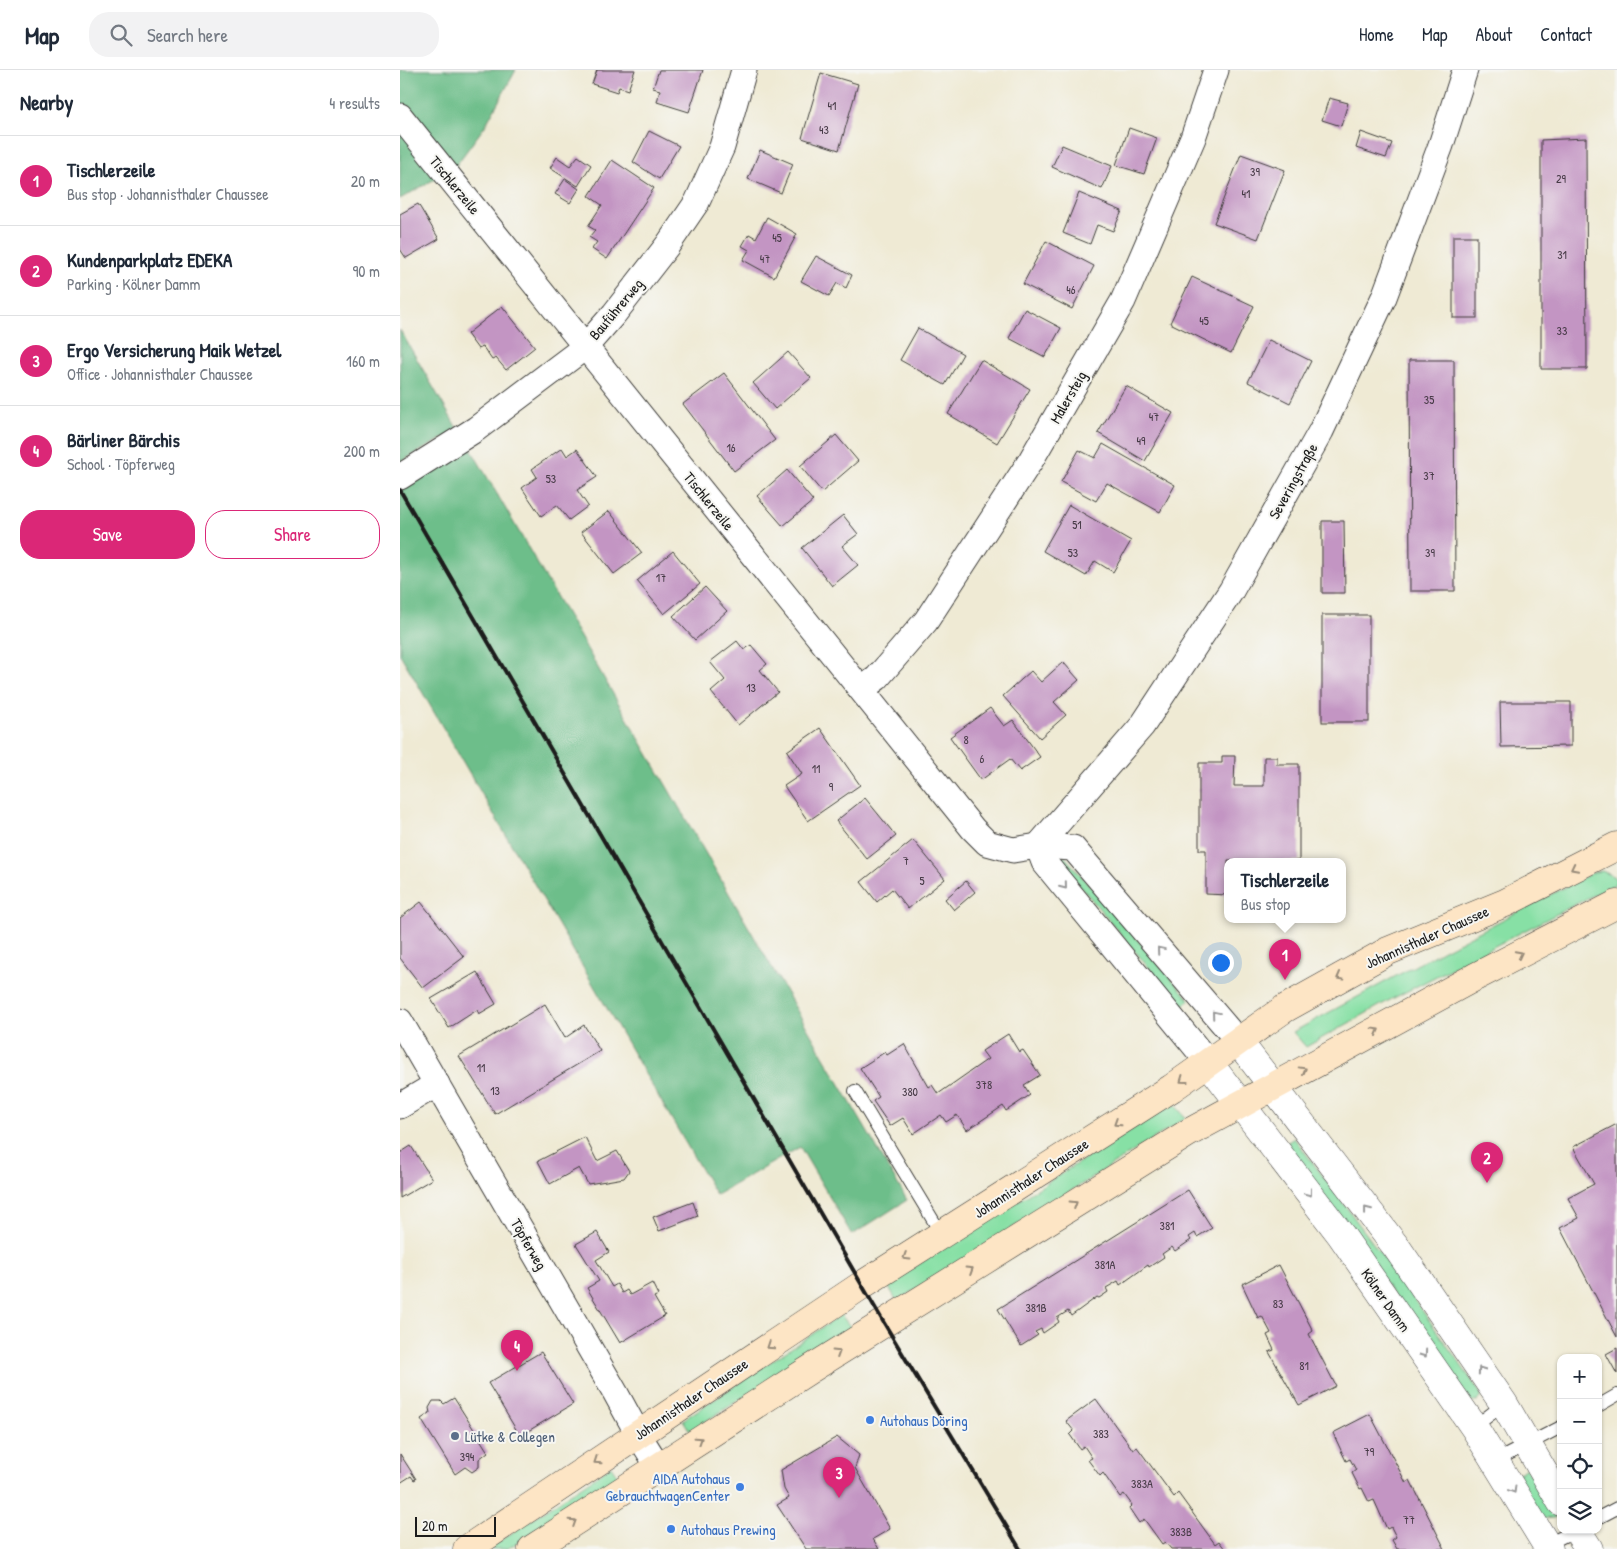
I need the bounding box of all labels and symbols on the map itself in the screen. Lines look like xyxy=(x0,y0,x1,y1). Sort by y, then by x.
house number: 41 xyxy=(828,97,836,114)
house number: 43 xyxy=(819,121,829,138)
street label: Tischlerzeile xyxy=(425,151,485,219)
house number: 39 xyxy=(1250,163,1260,180)
house number: 29 xyxy=(1556,170,1567,187)
house number: 41 xyxy=(1242,185,1250,202)
house number: 45 xyxy=(772,229,782,246)
house number: 31 xyxy=(1557,246,1567,263)
house number: 47 xyxy=(760,250,770,267)
street label: Bauführerweg xyxy=(584,274,648,344)
house number: 46 xyxy=(1066,281,1076,298)
house number: 45 xyxy=(1199,312,1209,329)
house number: 33 xyxy=(1557,322,1567,339)
street label: Malersteig xyxy=(1045,367,1092,427)
house number: 35 xyxy=(1424,391,1434,408)
house number: 47 xyxy=(1149,408,1159,425)
house number: 49 xyxy=(1137,432,1146,449)
house number: 16 xyxy=(726,439,736,456)
street label: Severingstraße xyxy=(1263,439,1323,523)
street label: Tischlerzeile xyxy=(679,467,739,535)
house number: 37 xyxy=(1423,467,1435,484)
house number: 53 xyxy=(546,470,556,487)
house number: 51 xyxy=(1072,516,1082,533)
house number: 53 xyxy=(1068,544,1078,561)
house number: 39 xyxy=(1425,544,1435,561)
house number: 17 xyxy=(656,569,666,586)
house number: 13 xyxy=(746,679,756,696)
house number: 8 xyxy=(963,731,969,748)
house number: 6 xyxy=(980,750,985,767)
house number: 11 xyxy=(812,760,820,777)
house number: 9 xyxy=(829,778,834,795)
house number: 7 xyxy=(903,852,909,869)
one-way arrow xyxy=(1570,862,1579,872)
house number: 5 xyxy=(919,872,925,889)
one-way arrow xyxy=(1059,880,1067,889)
street label: Johannisthaler Chaussee xyxy=(1362,900,1492,974)
pin: 1 xyxy=(1269,939,1301,980)
one-way arrow xyxy=(1157,946,1166,955)
your location xyxy=(1208,950,1234,976)
one-way arrow xyxy=(1514,950,1523,960)
one-way arrow xyxy=(1337,971,1346,981)
one-way arrow xyxy=(1212,1011,1221,1020)
one-way arrow xyxy=(1370,1027,1379,1037)
house number: 11 xyxy=(477,1059,485,1076)
one-way arrow xyxy=(1297,1067,1306,1077)
one-way arrow xyxy=(1179,1074,1189,1083)
house number: 378 xyxy=(976,1076,992,1093)
house number: 13 xyxy=(490,1082,500,1099)
house number: 380 xyxy=(902,1083,918,1100)
one-way arrow xyxy=(1114,1116,1123,1126)
street label: Johannisthaler Chaussee xyxy=(970,1133,1092,1223)
pin: 2 xyxy=(1471,1142,1503,1183)
one-way arrow xyxy=(1303,1187,1312,1197)
one-way arrow xyxy=(1068,1201,1077,1211)
one-way arrow xyxy=(1364,1206,1373,1216)
street label: Töpferweg xyxy=(506,1214,552,1274)
house number: 381 xyxy=(1160,1217,1174,1234)
one-way arrow xyxy=(903,1251,912,1260)
house number: 381A xyxy=(1095,1256,1116,1273)
street label: Kölner Damm xyxy=(1356,1264,1416,1336)
one-way arrow xyxy=(965,1266,974,1276)
house number: 83 xyxy=(1273,1295,1283,1312)
house number: 381B xyxy=(1025,1299,1047,1316)
pin: 4 xyxy=(501,1330,533,1371)
one-way arrow xyxy=(767,1340,776,1349)
one-way arrow xyxy=(1418,1348,1427,1358)
one-way arrow xyxy=(831,1350,840,1359)
street label: Johannisthaler Chaussee xyxy=(630,1353,752,1445)
house number: 81 xyxy=(1299,1357,1309,1374)
one-way arrow xyxy=(1478,1367,1487,1376)
place label: Autohaus Döring xyxy=(880,1410,968,1431)
marker: Autohaus Döring xyxy=(864,1414,876,1426)
house number: 383 xyxy=(1093,1425,1109,1442)
place label: Lütke & Collegen xyxy=(465,1426,555,1447)
marker: Lütke & Collegen xyxy=(449,1430,461,1442)
one-way arrow xyxy=(694,1437,703,1446)
house number: 79 xyxy=(1364,1443,1375,1460)
house number: 394 xyxy=(460,1448,475,1465)
one-way arrow xyxy=(593,1455,602,1465)
pin: 3 xyxy=(823,1457,855,1498)
place label: AIDA Autohaus GebrauchtwagenCenter xyxy=(606,1468,730,1506)
house number: 383A xyxy=(1131,1475,1153,1492)
marker: AIDA Autohaus GebrauchtwagenCenter xyxy=(734,1481,746,1493)
one-way arrow xyxy=(1506,1484,1516,1493)
house number: 77 xyxy=(1403,1511,1415,1528)
scale bar xyxy=(415,1514,496,1537)
one-way arrow xyxy=(567,1519,576,1529)
place label: Autohaus Prewing xyxy=(681,1519,776,1540)
marker: Autohaus Prewing xyxy=(665,1523,677,1535)
house number: 383B xyxy=(1170,1523,1192,1540)

